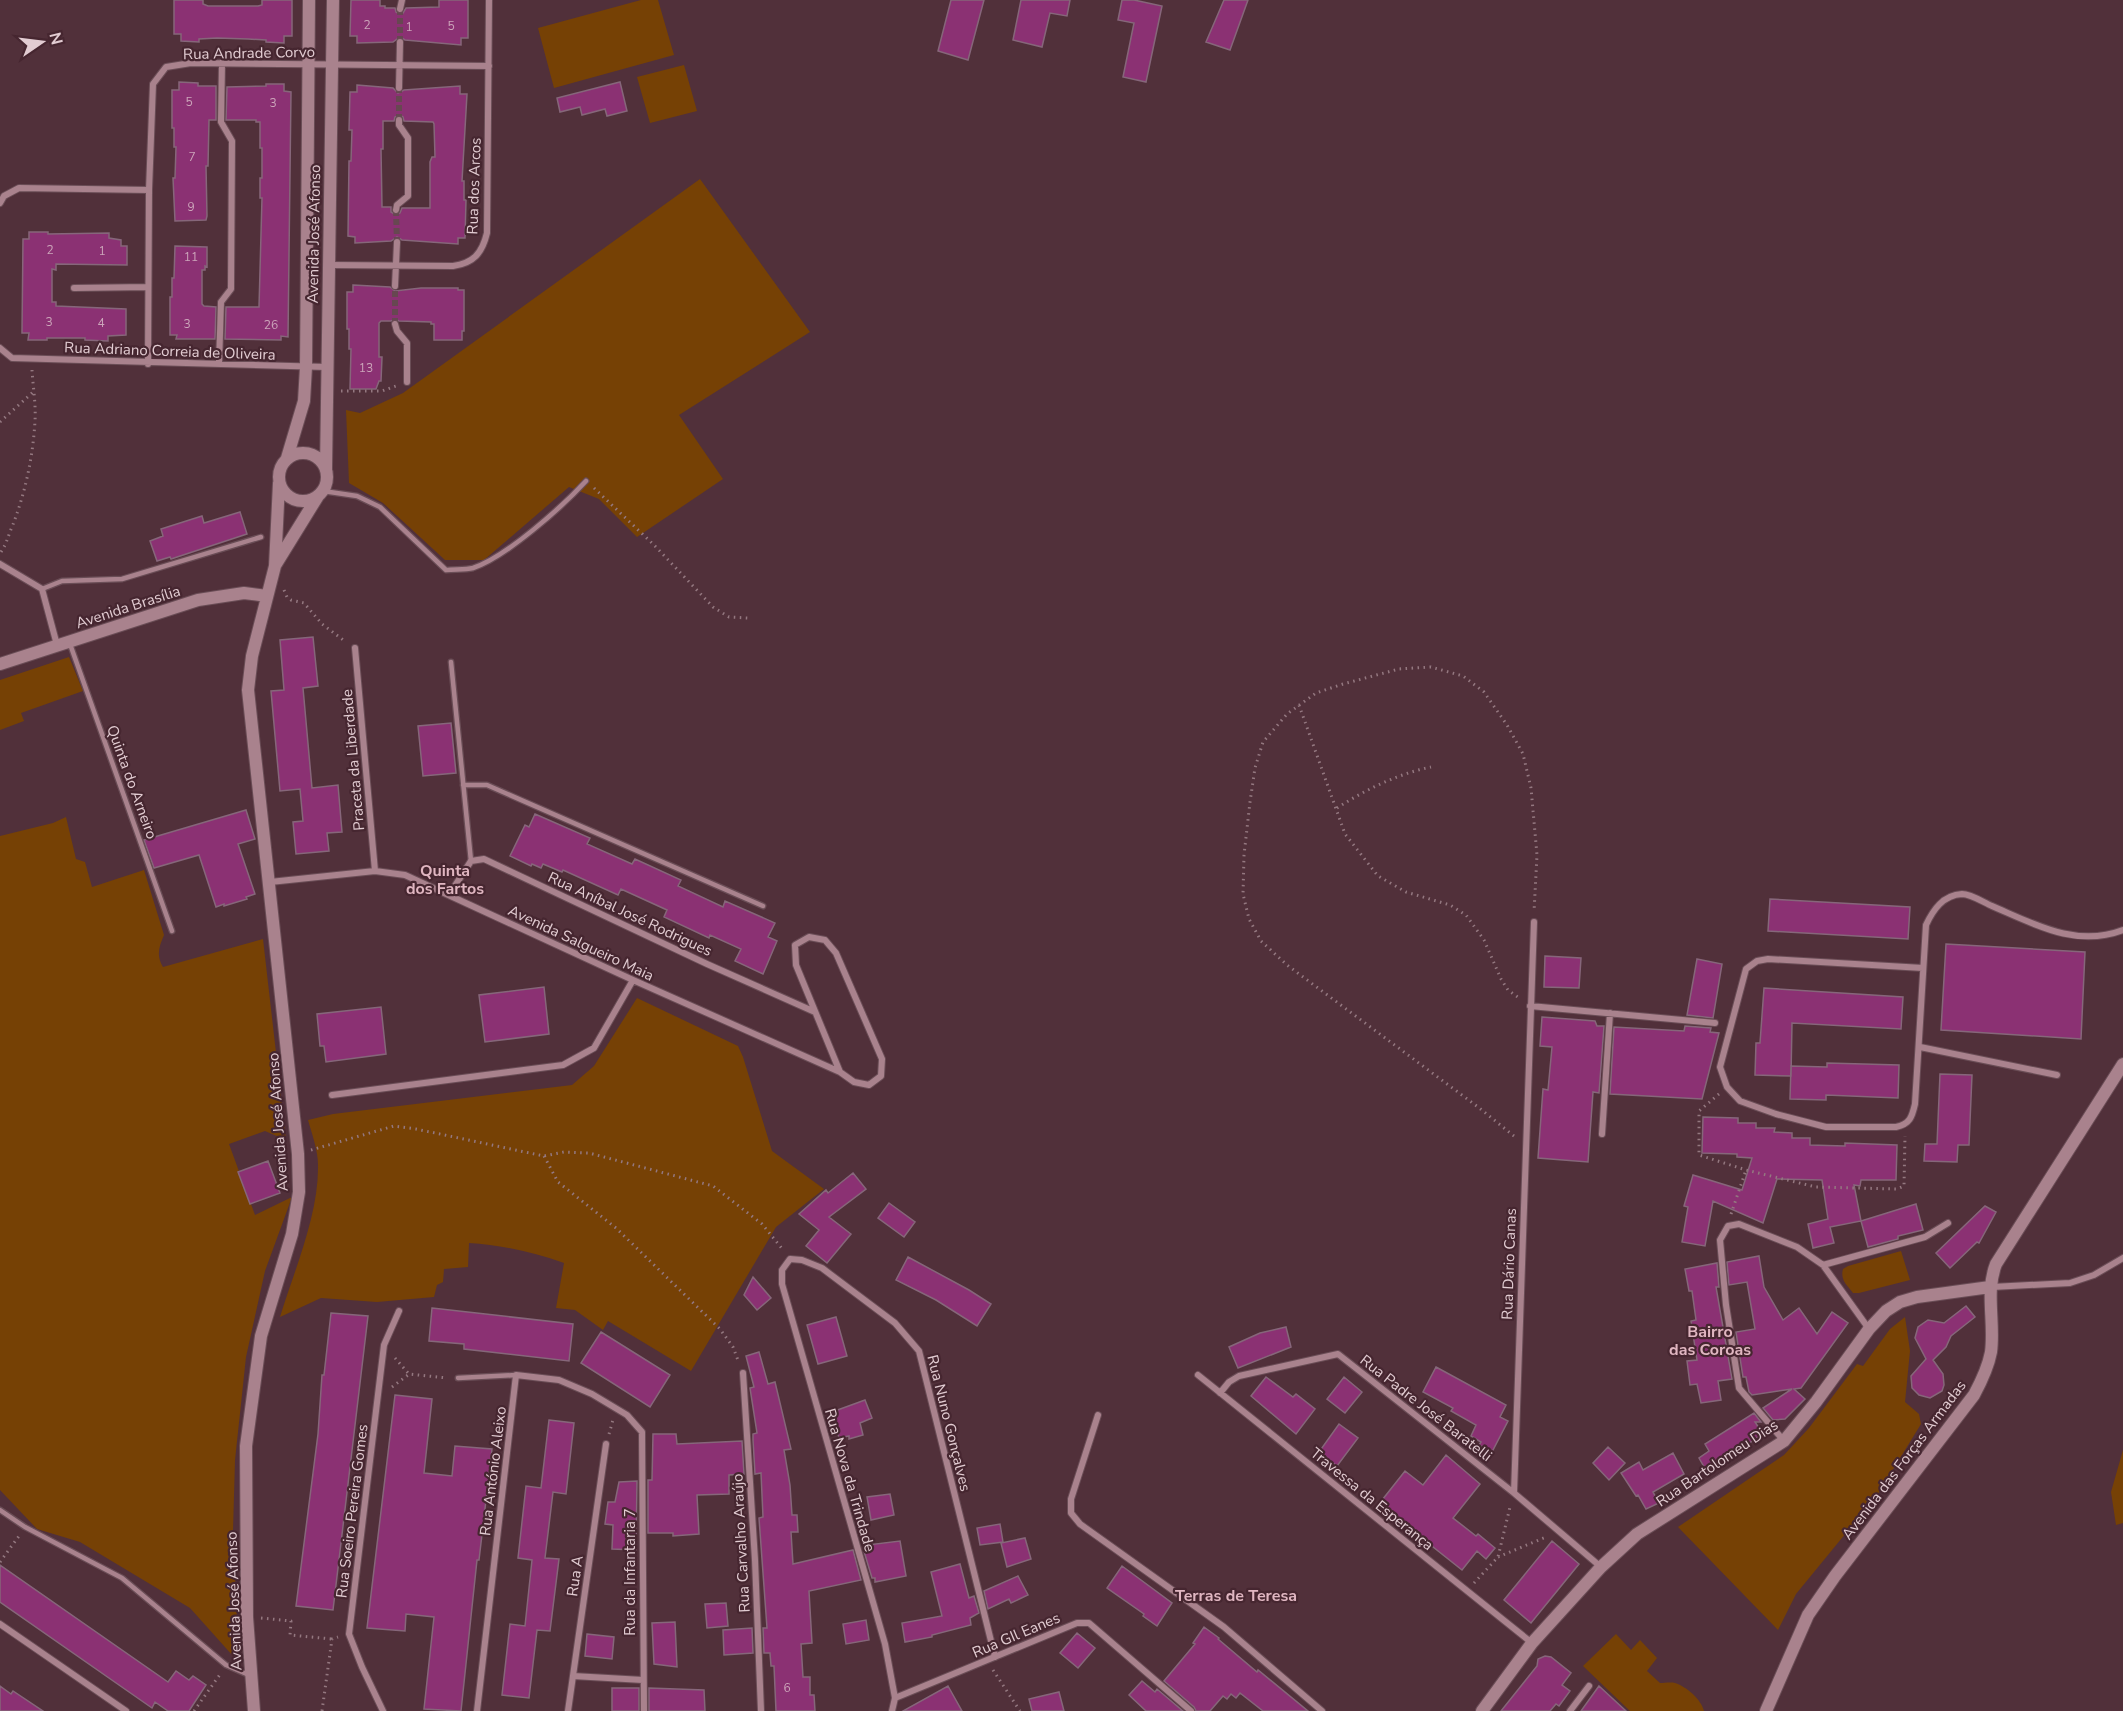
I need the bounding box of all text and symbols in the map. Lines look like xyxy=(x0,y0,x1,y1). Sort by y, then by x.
north arrow xyxy=(12,12,72,72)
house number: 2 xyxy=(363,17,371,33)
house number: 5 xyxy=(447,18,455,34)
house number: 1 xyxy=(405,19,413,35)
text: N xyxy=(43,30,68,47)
street label: Rua Andrade Corvo xyxy=(183,42,315,64)
house number: 5 xyxy=(185,94,193,110)
house number: 3 xyxy=(269,95,277,111)
street label: Rua dos Arcos xyxy=(462,137,486,235)
house number: 7 xyxy=(188,149,196,165)
street label: Avenida José Afonso xyxy=(303,164,325,304)
house number: 9 xyxy=(187,199,195,215)
house number: 2 xyxy=(46,242,54,258)
house number: 1 xyxy=(98,243,106,259)
house number: 11 xyxy=(184,249,198,265)
house number: 3 xyxy=(45,314,53,330)
house number: 4 xyxy=(97,315,105,331)
house number: 3 xyxy=(183,316,191,332)
house number: 26 xyxy=(264,317,278,333)
street label: Rua Adriano Correia de Oliveira xyxy=(64,337,276,365)
house number: 13 xyxy=(359,360,373,376)
street label: Avenida Brasília xyxy=(73,581,183,633)
street label: Praceta da Liberdade xyxy=(337,688,369,832)
street label: Quinta do Arneiro xyxy=(102,722,162,842)
district label: Quinta dos Fartos xyxy=(406,860,484,900)
street label: Rua Aníbal José Rodrigues xyxy=(545,867,715,961)
street label: Avenida Salgueiro Maia xyxy=(505,900,657,986)
street label: Avenida José Afonso xyxy=(263,1052,293,1192)
street label: Rua Dário Canas xyxy=(1497,1208,1521,1320)
district label: Bairro das Coroas xyxy=(1669,1321,1751,1361)
street label: Rua Padre José Baratelli xyxy=(1356,1350,1496,1466)
street label: Rua Nuno Gonçalves xyxy=(922,1353,976,1493)
street label: Avenida das Forças Armadas xyxy=(1837,1376,1971,1544)
street label: Rua António Aleixo xyxy=(475,1405,511,1537)
street label: Rua Nova da Trindade xyxy=(820,1406,880,1554)
street label: Rua Bartolomeu Dias xyxy=(1652,1415,1782,1511)
street label: Rua Soeiro Pereira Gomes xyxy=(331,1423,373,1599)
street label: Travessa da Esperança xyxy=(1306,1443,1438,1555)
street label: Rua Carvalho Araújo xyxy=(727,1473,755,1613)
street label: Rua da Infantaria 7 xyxy=(620,1508,640,1636)
street label: Avenida José Afonso xyxy=(222,1531,246,1671)
street label: Rua A xyxy=(562,1554,588,1598)
district label: Terras de Teresa xyxy=(1175,1585,1297,1607)
street label: Rua GIl Eanes xyxy=(969,1608,1063,1662)
house number: 6 xyxy=(783,1680,791,1696)

